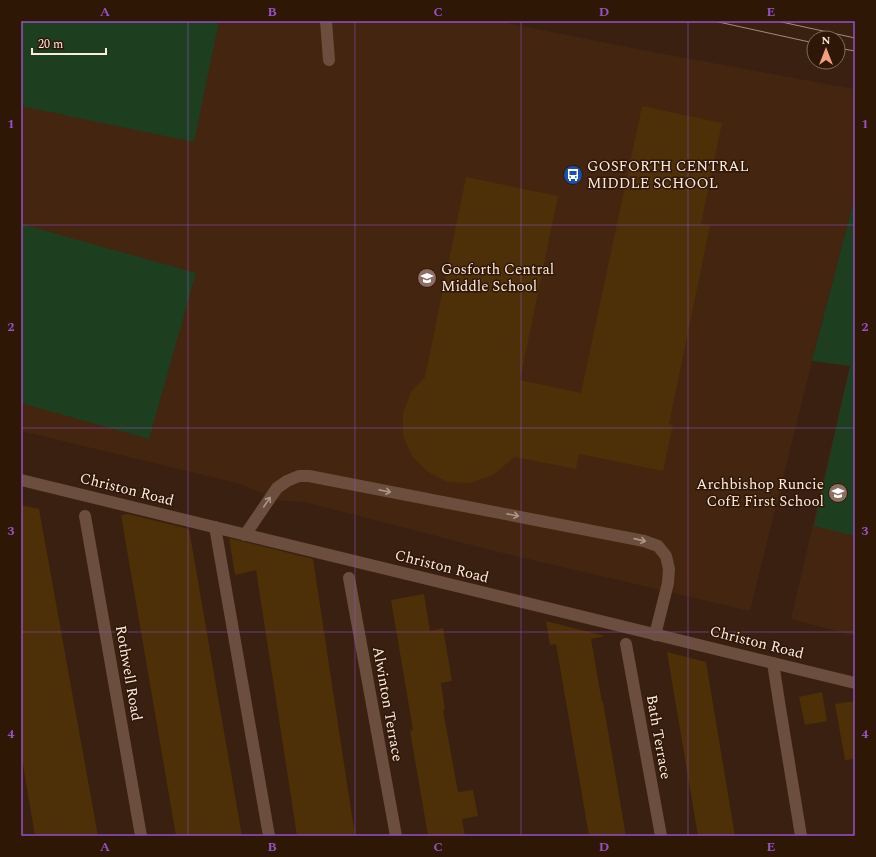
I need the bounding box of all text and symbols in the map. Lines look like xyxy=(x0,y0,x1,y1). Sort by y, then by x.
text: A xyxy=(100,2,110,22)
text: B xyxy=(267,2,277,22)
text: C xyxy=(433,2,443,22)
text: D xyxy=(599,2,609,22)
text: E xyxy=(767,2,776,22)
scale bar xyxy=(32,30,106,56)
north arrow xyxy=(806,30,846,70)
text: N xyxy=(822,32,831,49)
text: 20 m xyxy=(38,35,63,54)
text: 1 xyxy=(7,114,15,134)
text: 1 xyxy=(861,114,869,134)
place label: GOSFORTH CENTRAL MIDDLE SCHOOL xyxy=(587,155,749,195)
bus stop icon: GOSFORTH CENTRAL MIDDLE SCHOOL xyxy=(562,164,584,186)
place label: Gosforth Central Middle School xyxy=(441,258,554,298)
school or university icon: Gosforth Central Middle School xyxy=(416,267,438,289)
text: 2 xyxy=(7,317,15,337)
text: 2 xyxy=(861,317,869,337)
street label: Christon Road xyxy=(77,467,176,512)
place label: Archbishop Runcie CofE First School xyxy=(696,473,824,513)
school or university icon: Archbishop Runcie CofE First School xyxy=(827,482,849,504)
one-way arrow xyxy=(378,487,391,495)
one-way arrow xyxy=(263,497,271,508)
one-way arrow xyxy=(506,512,519,520)
text: 3 xyxy=(7,521,15,541)
text: 3 xyxy=(861,521,869,541)
one-way arrow xyxy=(633,537,646,545)
street label: Christon Road xyxy=(392,544,491,589)
street label: Christon Road xyxy=(707,620,806,665)
street label: Rothwell Road xyxy=(109,623,148,723)
street label: Alwinton Terrace xyxy=(366,645,409,763)
street label: Bath Terrace xyxy=(640,693,677,781)
text: 4 xyxy=(7,724,15,744)
text: 4 xyxy=(861,724,869,744)
text: A xyxy=(100,837,110,857)
text: B xyxy=(267,837,277,857)
text: C xyxy=(433,837,443,857)
text: D xyxy=(599,837,609,857)
text: E xyxy=(767,837,776,857)

